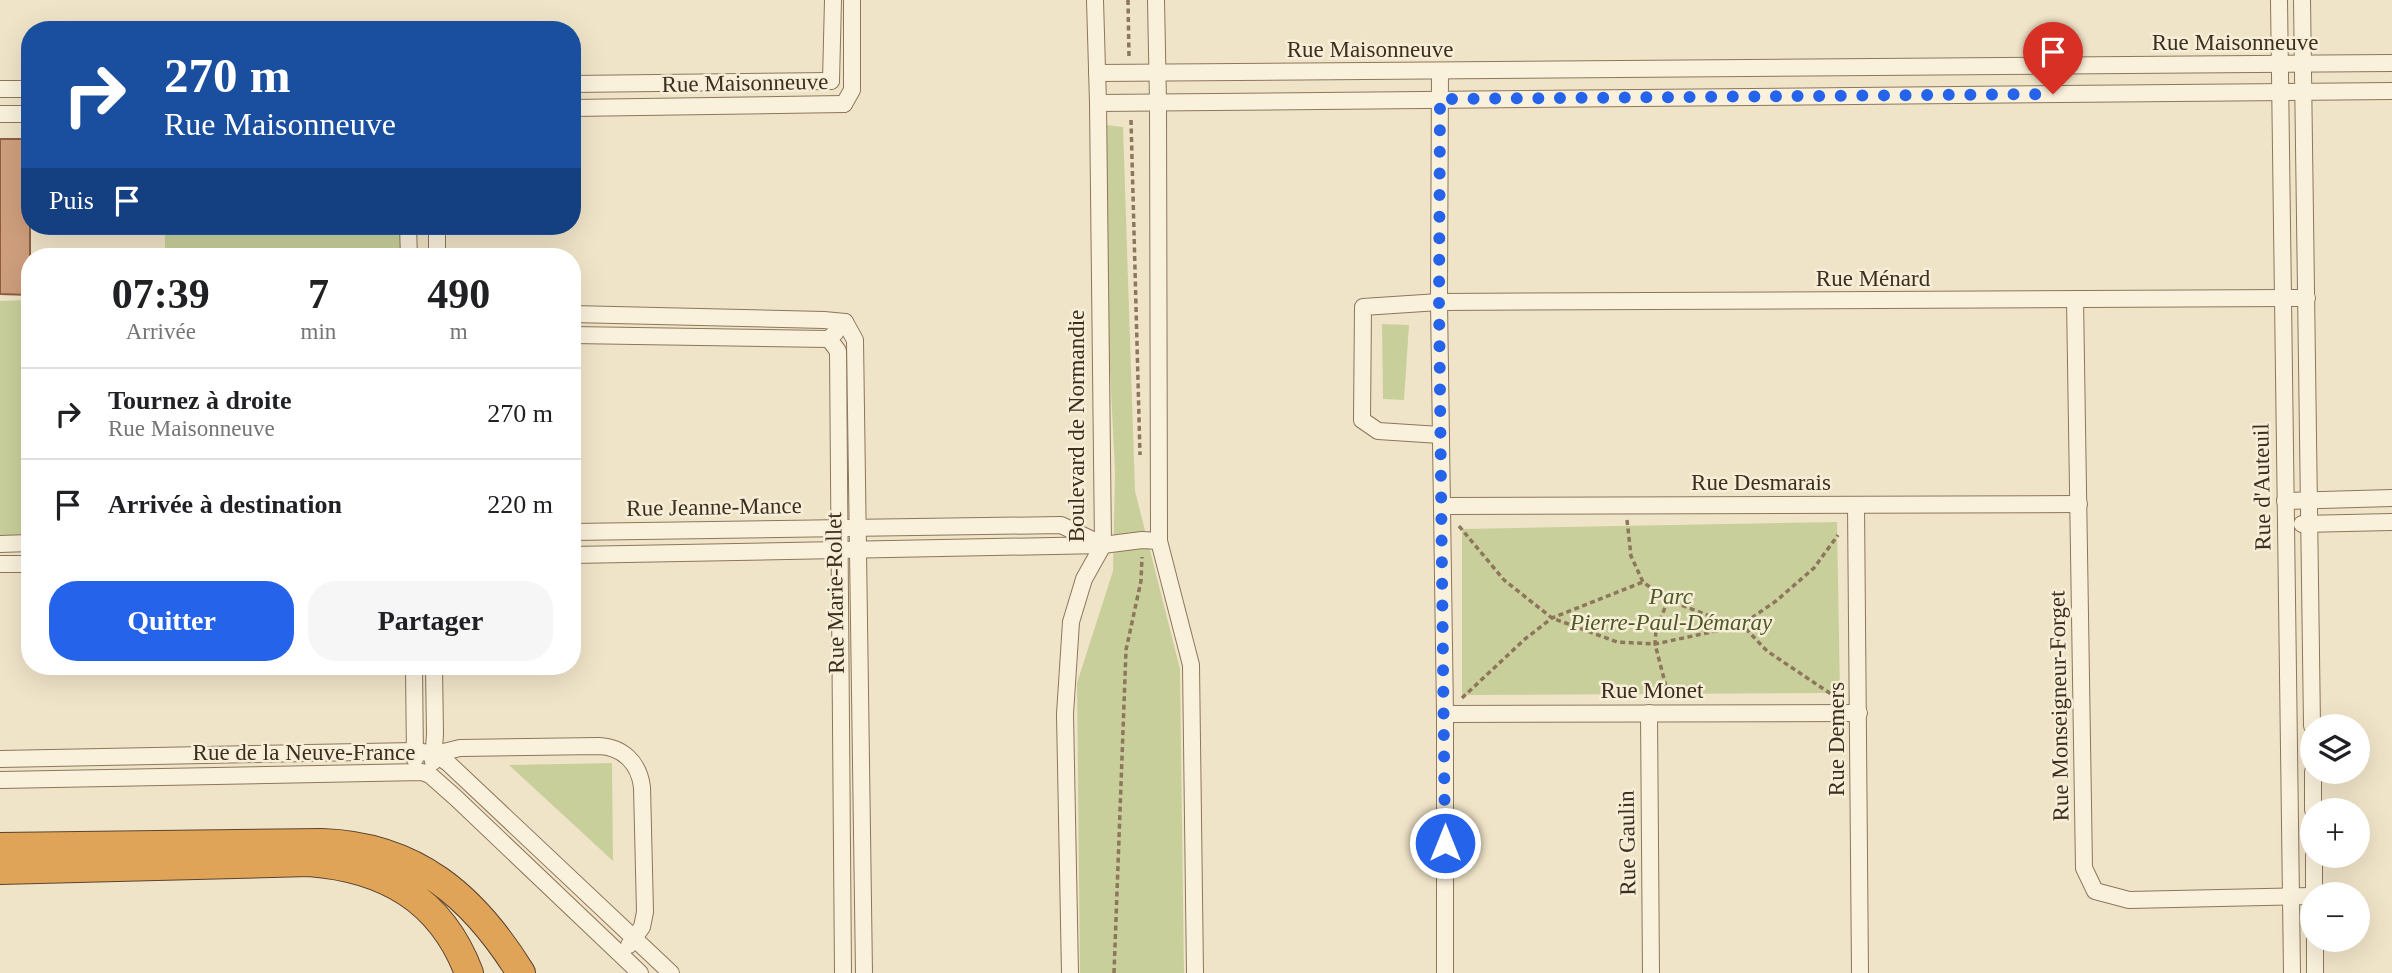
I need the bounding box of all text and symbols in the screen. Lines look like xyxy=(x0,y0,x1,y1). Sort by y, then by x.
pin xyxy=(2023,22,2083,94)
street label: Rue Maisonneuve xyxy=(2152,30,2318,55)
icon: arrive xyxy=(2034,33,2072,71)
street label: Rue Maisonneuve xyxy=(1287,37,1453,62)
text: 270 m xyxy=(164,48,291,103)
icon: right xyxy=(49,49,140,140)
street label: Rue Maisonneuve xyxy=(661,69,829,97)
text: Rue Maisonneuve xyxy=(164,106,396,142)
icon: arrive xyxy=(108,182,146,220)
text: Puis xyxy=(49,186,94,215)
street label: Rue Ménard xyxy=(1816,266,1931,291)
text: 07:39 xyxy=(112,271,210,317)
text: 7 xyxy=(308,271,329,317)
text: 490 xyxy=(427,271,490,317)
street label: Boulevard de Normandie xyxy=(1064,310,1089,542)
text: Arrivée xyxy=(126,319,196,344)
text: min xyxy=(301,319,336,344)
text: m xyxy=(450,319,468,344)
text: Tournez à droite xyxy=(108,386,291,415)
icon: right xyxy=(49,395,87,433)
text: 270 m xyxy=(487,399,553,428)
text: Rue Maisonneuve xyxy=(108,416,275,441)
street label: Rue d'Auteuil xyxy=(2248,423,2276,551)
street label: Rue Desmarais xyxy=(1691,470,1831,495)
icon: arrive xyxy=(49,486,87,524)
text: Arrivée à destination xyxy=(108,490,342,519)
text: 220 m xyxy=(487,490,553,519)
street label: Rue Jeanne-Mance xyxy=(626,493,802,521)
street label: Rue Marie-Rollet xyxy=(821,511,849,674)
button: Quitter xyxy=(49,581,294,661)
button: Partager xyxy=(308,581,553,661)
park label: Parc Pierre-Paul-Démaray xyxy=(1569,584,1773,635)
street label: Rue Monseigneur-Forget xyxy=(2044,590,2074,822)
street label: Rue Monet xyxy=(1601,678,1704,703)
street label: Rue Demers xyxy=(1824,682,1849,796)
map controls xyxy=(2300,714,2370,952)
button: layers xyxy=(2300,714,2370,784)
street label: Rue de la Neuve-France xyxy=(193,740,415,765)
street label: Rue Gaulin xyxy=(1614,790,1640,896)
button: + xyxy=(2300,798,2370,868)
position arrow xyxy=(1408,806,1482,880)
button: − xyxy=(2300,882,2370,952)

